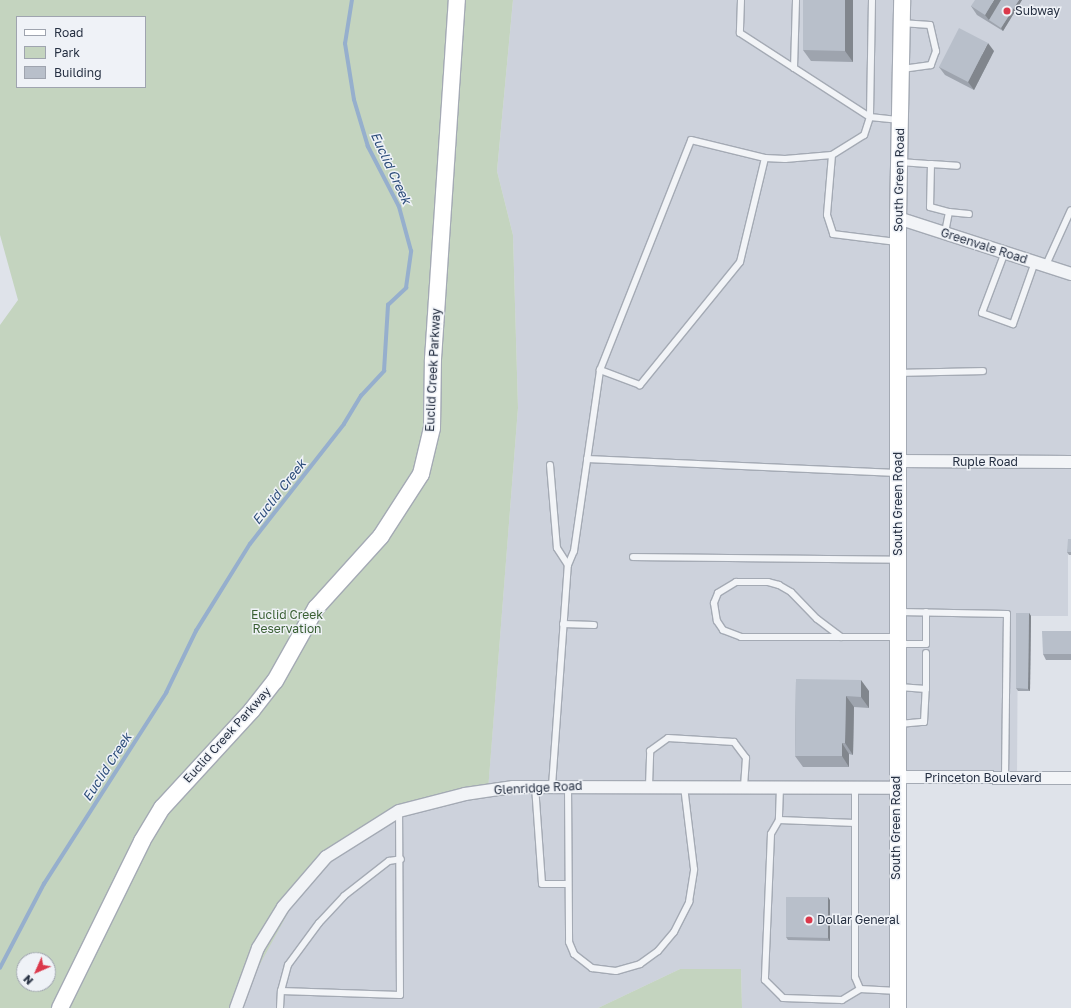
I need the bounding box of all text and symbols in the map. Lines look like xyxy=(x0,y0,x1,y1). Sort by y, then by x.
place label: Subway xyxy=(1015,4,1060,18)
marker: Subway xyxy=(1002,6,1012,16)
legend xyxy=(16,16,146,88)
text: Road xyxy=(54,25,83,40)
text: Park xyxy=(54,45,80,60)
text: Building xyxy=(54,65,102,80)
street label: South Green Road xyxy=(891,128,907,232)
water label: Euclid Creek xyxy=(367,129,415,207)
street label: Greenvale Road xyxy=(939,225,1029,267)
street label: Euclid Creek Parkway xyxy=(423,308,443,432)
street label: South Green Road xyxy=(891,452,905,556)
street label: Ruple Road xyxy=(952,455,1018,469)
water label: Euclid Creek xyxy=(249,456,309,528)
park label: Euclid Creek Reservation xyxy=(251,608,323,636)
street label: Euclid Creek Parkway xyxy=(180,684,274,786)
water label: Euclid Creek xyxy=(79,730,135,804)
street label: Princeton Boulevard xyxy=(924,771,1042,785)
street label: South Green Road xyxy=(889,776,903,880)
street label: Glenridge Road xyxy=(493,778,583,798)
place label: Dollar General xyxy=(817,913,900,927)
marker: Dollar General xyxy=(804,915,814,925)
north arrow xyxy=(16,952,56,992)
text: N xyxy=(20,973,35,988)

